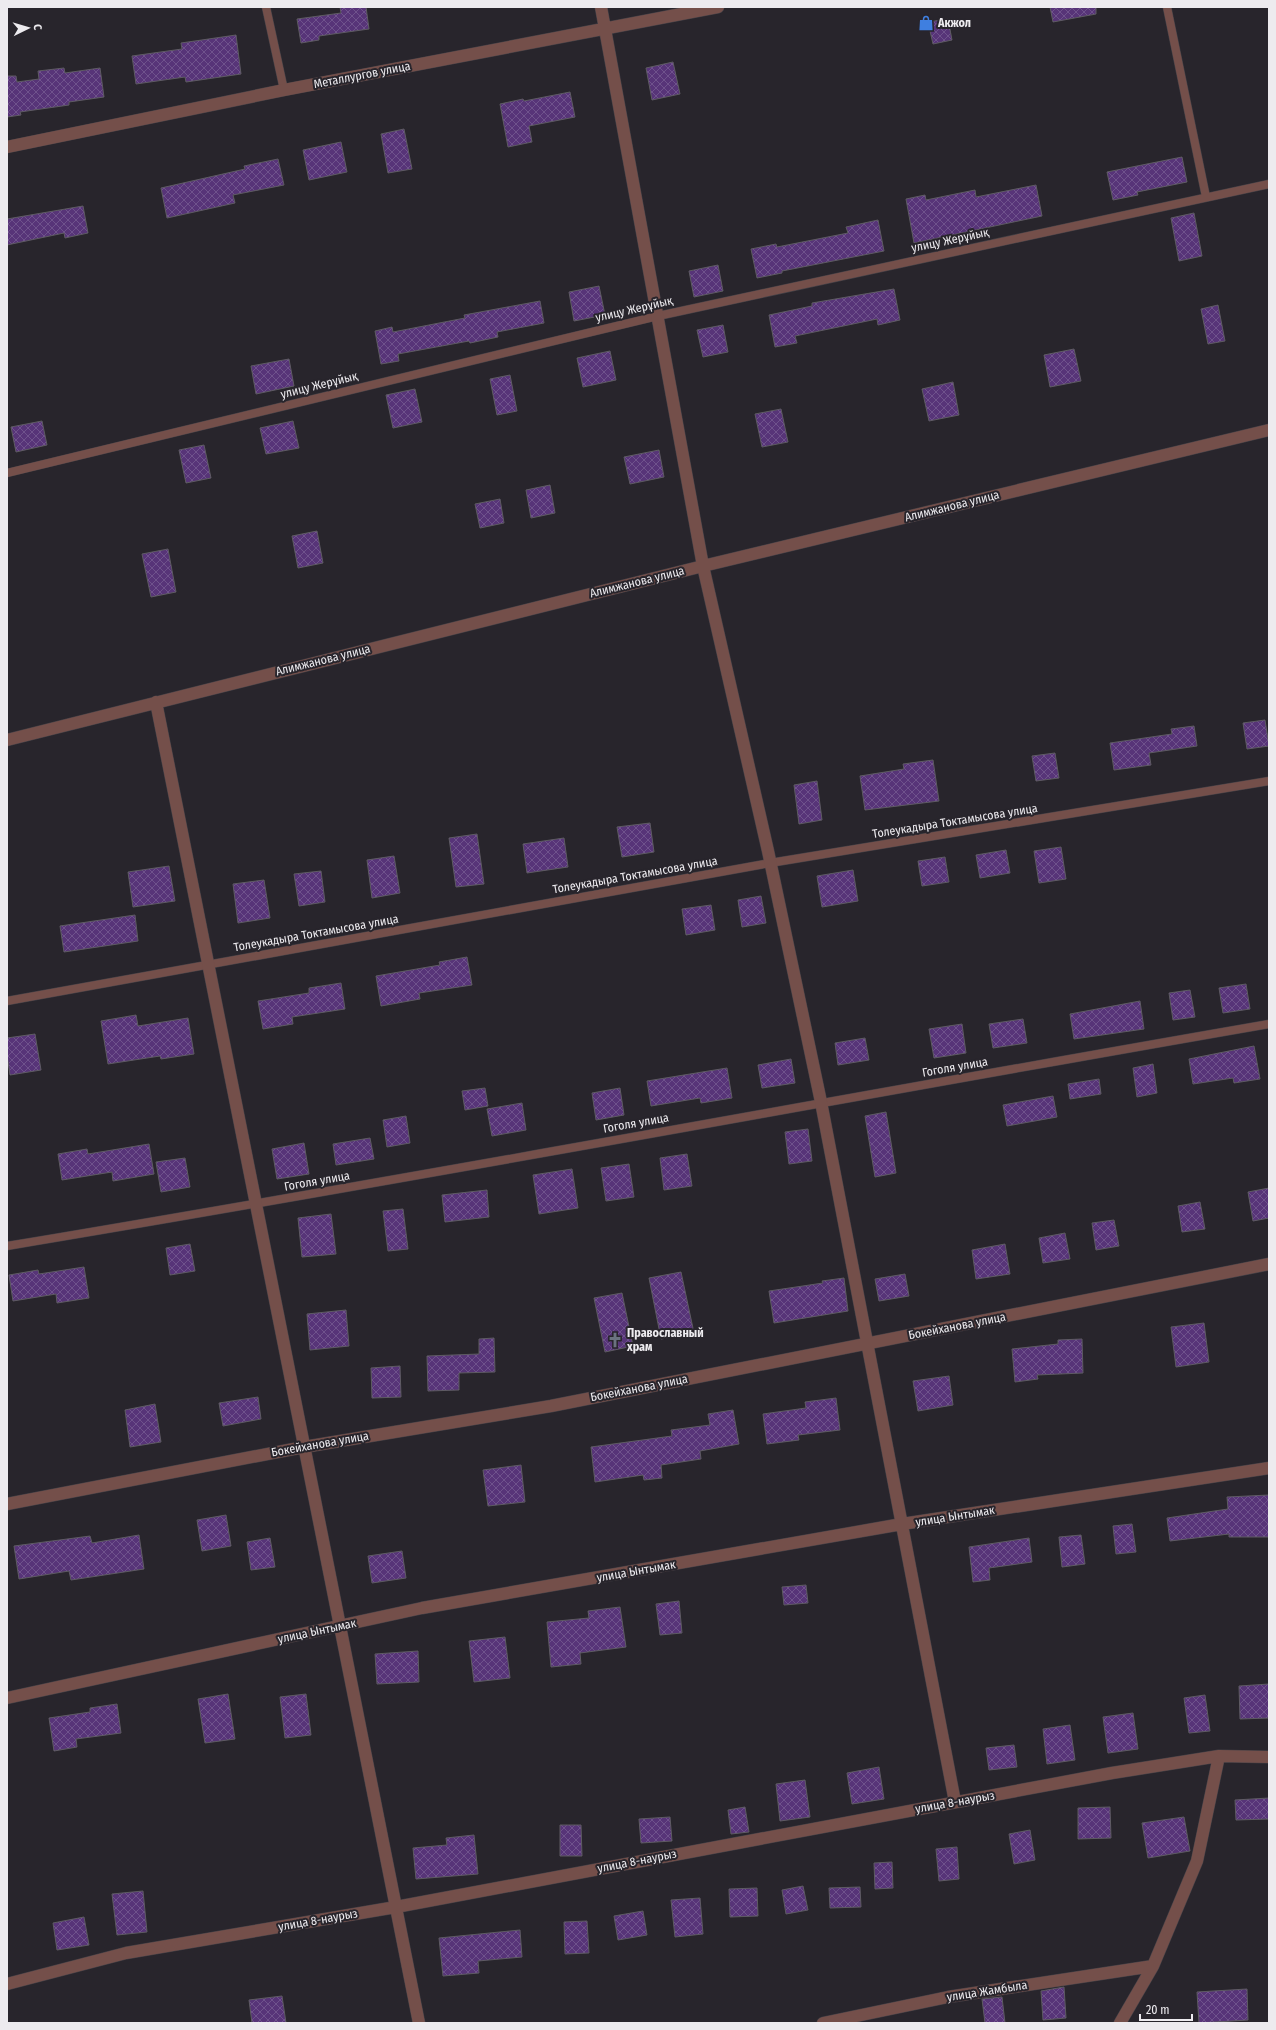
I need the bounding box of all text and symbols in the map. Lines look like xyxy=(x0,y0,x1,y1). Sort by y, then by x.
north arrow xyxy=(8,8,48,48)
shop icon: Акжол xyxy=(917,14,935,32)
place label: Акжол xyxy=(937,16,971,30)
text: С xyxy=(31,24,44,31)
street label: Металлургов улица xyxy=(312,59,412,91)
street label: улицу Жерұйық xyxy=(910,225,990,255)
street label: улицу Жерұйық xyxy=(594,293,674,325)
street label: улицу Жерұйық xyxy=(279,369,359,401)
street label: Алимжанова улица xyxy=(903,487,1001,525)
street label: Алимжанова улица xyxy=(588,563,686,601)
street label: Алимжанова улица xyxy=(274,641,372,679)
street label: Толеукадыра Токтамысова улица xyxy=(871,801,1039,841)
street label: Толеукадыра Токтамысова улица xyxy=(551,854,719,896)
street label: Толеукадыра Токтамысова улица xyxy=(232,912,400,954)
street label: Гоголя улица xyxy=(921,1054,989,1080)
street label: Гоголя улица xyxy=(602,1110,670,1136)
street label: Гоголя улица xyxy=(283,1168,351,1194)
street label: Бокейханова улица xyxy=(907,1310,1007,1342)
place label: Православный храм xyxy=(626,1326,704,1354)
church icon: Православный храм xyxy=(606,1331,624,1349)
street label: Бокейханова улица xyxy=(589,1372,689,1404)
street label: Бокейханова улица xyxy=(270,1429,370,1459)
street label: улица Ынтымак xyxy=(914,1503,996,1529)
street label: улица Ынтымак xyxy=(595,1557,677,1585)
street label: улица Ынтымак xyxy=(277,1616,358,1646)
street label: улица 8-наурыз xyxy=(914,1788,996,1816)
street label: улица 8-наурыз xyxy=(596,1846,678,1876)
street label: улица 8-наурыз xyxy=(277,1906,359,1934)
street label: улица Жамбыла xyxy=(946,1978,1028,2004)
scale bar xyxy=(1140,1996,1192,2022)
text: 20 m xyxy=(1146,2003,1170,2017)

